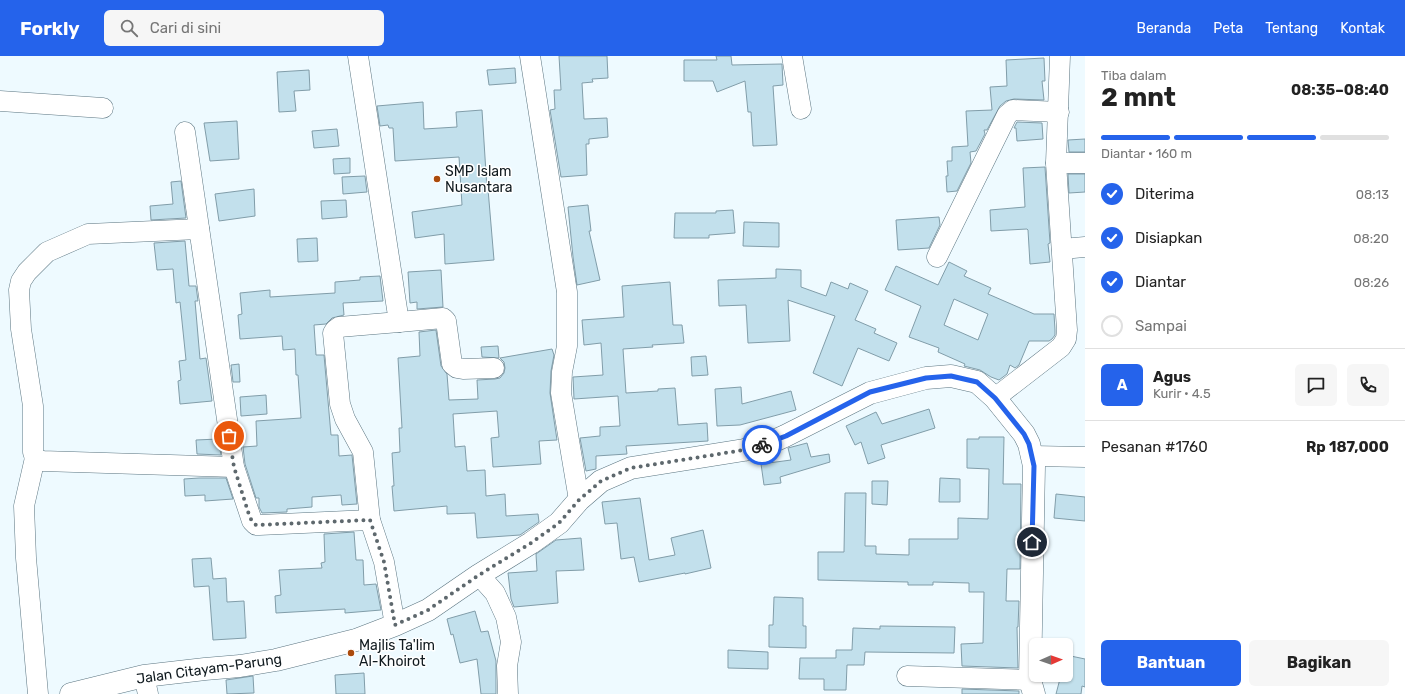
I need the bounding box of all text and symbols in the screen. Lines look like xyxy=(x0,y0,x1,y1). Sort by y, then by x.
search box xyxy=(104,10,384,46)
text: Forkly xyxy=(20,17,80,40)
icon: search xyxy=(118,17,140,39)
text: Cari di sini xyxy=(150,19,221,37)
text: Beranda xyxy=(1137,20,1191,37)
text: Peta xyxy=(1213,20,1243,37)
text: Tentang xyxy=(1265,20,1318,37)
text: Kontak xyxy=(1340,20,1385,37)
text: Tiba dalam xyxy=(1101,68,1167,83)
text: 08:35–08:40 xyxy=(1291,81,1389,99)
text: 2 mnt xyxy=(1101,82,1176,113)
text: Diantar · 160 m xyxy=(1101,146,1192,161)
place label: SMP Islam Nusantara xyxy=(445,163,513,196)
marker: SMP Islam Nusantara xyxy=(432,174,442,184)
icon: check xyxy=(1101,183,1123,205)
text: Diterima xyxy=(1135,185,1194,203)
text: 08:13 xyxy=(1356,187,1389,202)
icon: check xyxy=(1101,227,1123,249)
text: Disiapkan xyxy=(1135,229,1202,247)
text: 08:20 xyxy=(1353,231,1389,246)
icon: check xyxy=(1101,271,1123,293)
text: Diantar xyxy=(1135,273,1186,291)
text: 08:26 xyxy=(1354,275,1389,290)
text: Sampai xyxy=(1135,317,1187,335)
button: chat xyxy=(1295,364,1337,406)
button: phone xyxy=(1347,364,1389,406)
text: Agus xyxy=(1153,368,1191,386)
text: A xyxy=(1117,376,1127,394)
text: Kurir · 4.5 xyxy=(1153,386,1211,401)
pin xyxy=(212,419,246,453)
icon: bag xyxy=(218,425,240,447)
courier xyxy=(742,425,782,465)
icon: bike xyxy=(751,434,773,456)
text: Pesanan #1760 xyxy=(1101,438,1208,456)
text: Rp 187,000 xyxy=(1306,438,1389,456)
pin xyxy=(1015,525,1049,559)
icon: home xyxy=(1021,531,1043,553)
place label: Majlis Ta'lim Al-Khoirot xyxy=(359,637,435,670)
north arrow xyxy=(1029,638,1073,682)
map controls xyxy=(1029,638,1073,682)
button: Bantuan xyxy=(1101,640,1241,686)
button: Bagikan xyxy=(1249,640,1389,686)
marker: Majlis Ta'lim Al-Khoirot xyxy=(346,648,356,658)
street label: Jalan Citayam-Parung xyxy=(135,650,283,688)

